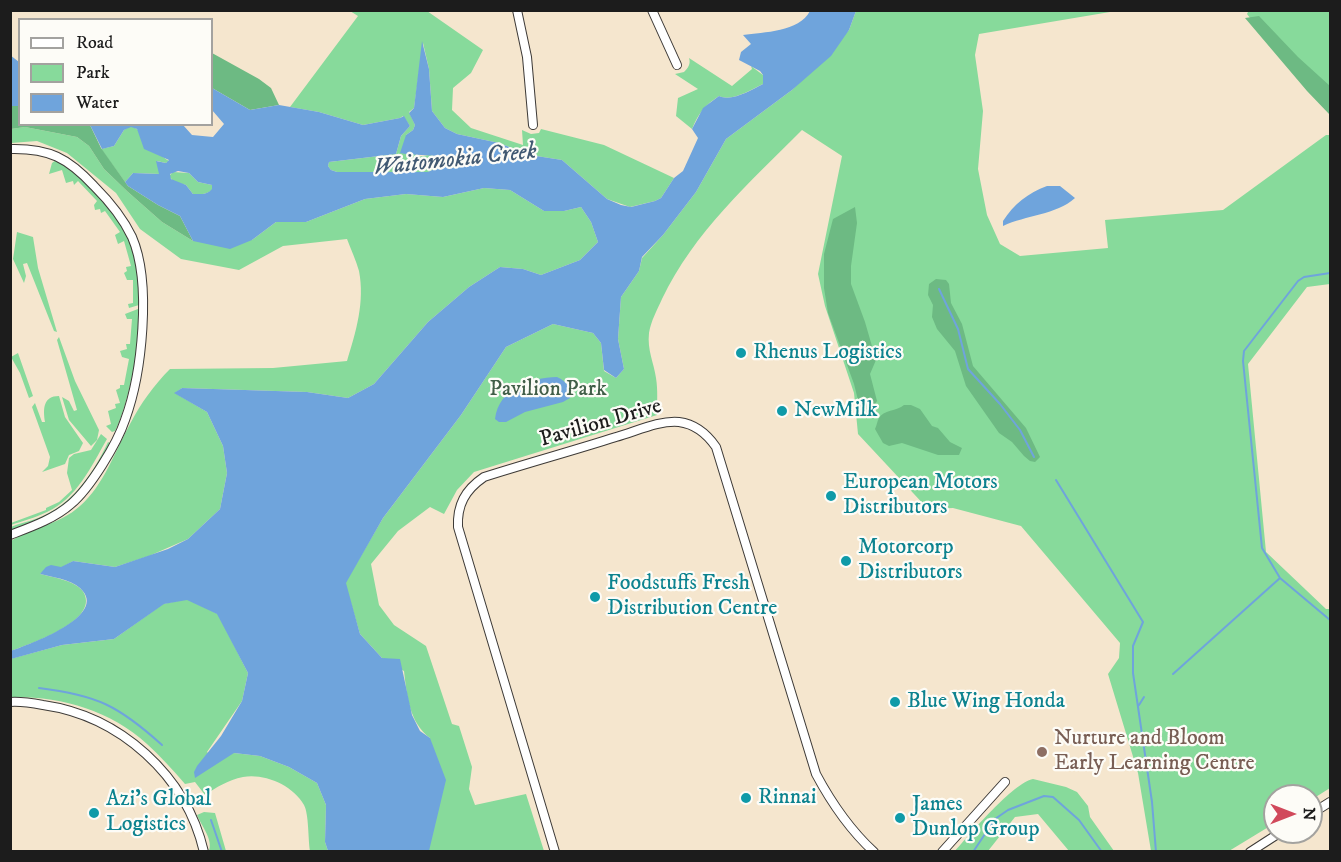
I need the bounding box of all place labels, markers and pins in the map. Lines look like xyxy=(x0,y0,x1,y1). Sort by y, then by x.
place label: Rhenus Logistics xyxy=(753,340,902,366)
marker: Rhenus Logistics xyxy=(734,346,748,360)
place label: NewMilk xyxy=(794,398,878,424)
marker: NewMilk xyxy=(775,404,789,418)
place label: European Motors Distributors xyxy=(843,470,997,522)
marker: European Motors Distributors xyxy=(824,489,838,503)
place label: Motorcorp Distributors xyxy=(858,535,962,586)
marker: Motorcorp Distributors xyxy=(839,554,853,568)
place label: Foodstuffs Fresh Distribution Centre xyxy=(607,571,777,622)
marker: Foodstuffs Fresh Distribution Centre xyxy=(588,590,602,604)
place label: Blue Wing Honda xyxy=(907,689,1065,715)
marker: Blue Wing Honda xyxy=(888,695,902,709)
place label: Nurture and Bloom Early Learning Centre xyxy=(1054,726,1255,778)
marker: Nurture and Bloom Early Learning Centre xyxy=(1035,745,1049,759)
place label: Rinnai xyxy=(758,785,816,811)
place label: Azi's Global Logistics xyxy=(106,787,211,838)
marker: Rinnai xyxy=(739,791,753,805)
place label: James Dunlop Group xyxy=(912,792,1039,843)
marker: Azi's Global Logistics xyxy=(87,806,101,820)
marker: James Dunlop Group xyxy=(893,811,907,825)

